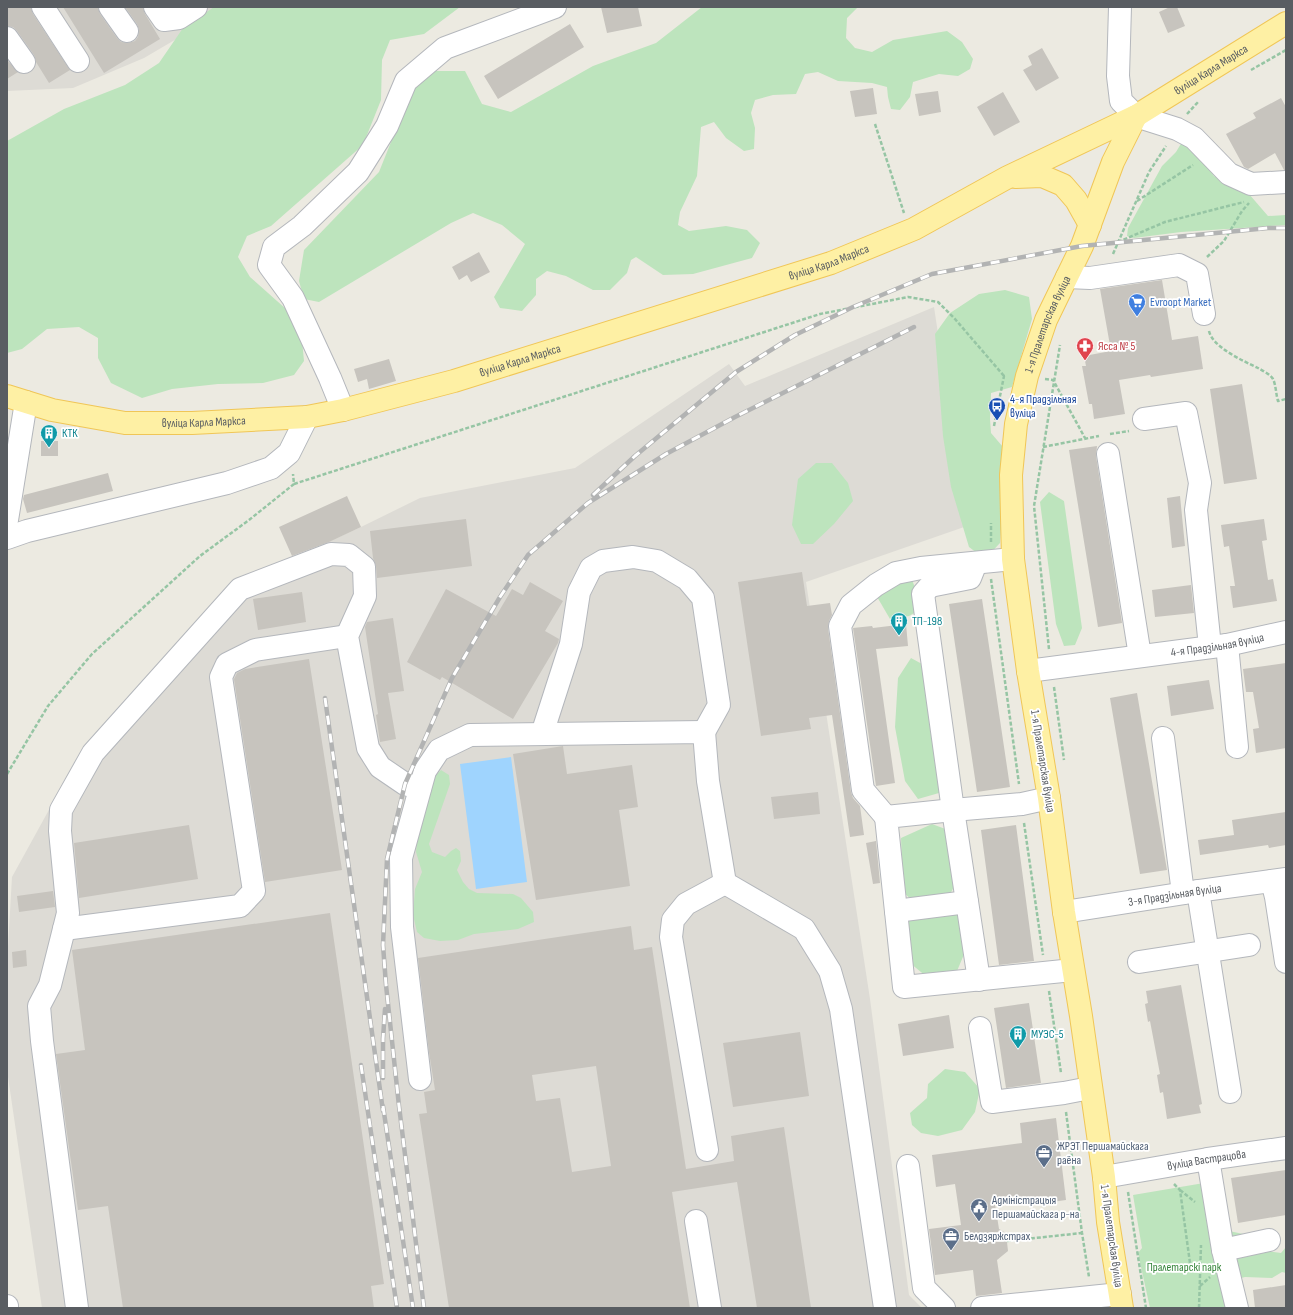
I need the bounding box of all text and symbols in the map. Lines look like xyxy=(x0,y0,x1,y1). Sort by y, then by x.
street label: вуліца Карла Маркса xyxy=(1172,41,1251,98)
street label: вуліца Карла Маркса xyxy=(787,241,872,284)
street label: 1-я Пралетарская вуліца xyxy=(1022,273,1074,375)
supermarket icon: Evroopt Market xyxy=(1127,292,1147,317)
place label: Evroopt Market xyxy=(1150,295,1212,310)
pharmacy icon: Ясса № 5 xyxy=(1075,336,1095,361)
place label: Ясса № 5 xyxy=(1098,339,1135,354)
street label: вуліца Карла Маркса xyxy=(478,341,563,381)
place label: 4-я Прадзільная вуліца xyxy=(1010,392,1077,421)
bus stop icon: 4-я Прадзільная вуліца xyxy=(987,396,1007,421)
street label: вуліца Карла Маркса xyxy=(162,413,246,431)
building icon: КТК xyxy=(39,423,59,448)
place label: КТК xyxy=(62,426,78,441)
building icon: ТП-198 xyxy=(889,611,909,636)
place label: ТП-198 xyxy=(912,614,942,629)
street label: 4-я Прадзільная вуліца xyxy=(1170,630,1266,660)
street label: 1-я Пралетарская вуліца xyxy=(1027,709,1058,814)
street label: 3-я Прадзільная вуліца xyxy=(1127,881,1223,910)
building icon: МУЭС-5 xyxy=(1008,1024,1028,1049)
place label: МУЭС-5 xyxy=(1031,1027,1064,1042)
place label: ЖРЭТ Першамайскага раёна xyxy=(1057,1139,1149,1168)
office icon: ЖРЭТ Першамайскага раёна xyxy=(1034,1143,1054,1168)
street label: вуліца Вастрацова xyxy=(1166,1147,1247,1174)
street label: 1-я Пралетарская вуліца xyxy=(1097,1184,1126,1289)
place label: Адміністрацыя Першамайскага р-на xyxy=(991,1193,1080,1222)
public building icon: Адміністрацыя Першамайскага р-на xyxy=(969,1197,989,1222)
office icon: Белдзяржстрах xyxy=(941,1226,961,1251)
place label: Белдзяржстрах xyxy=(964,1229,1031,1244)
park label: Пралетарскі парк xyxy=(1147,1260,1222,1275)

